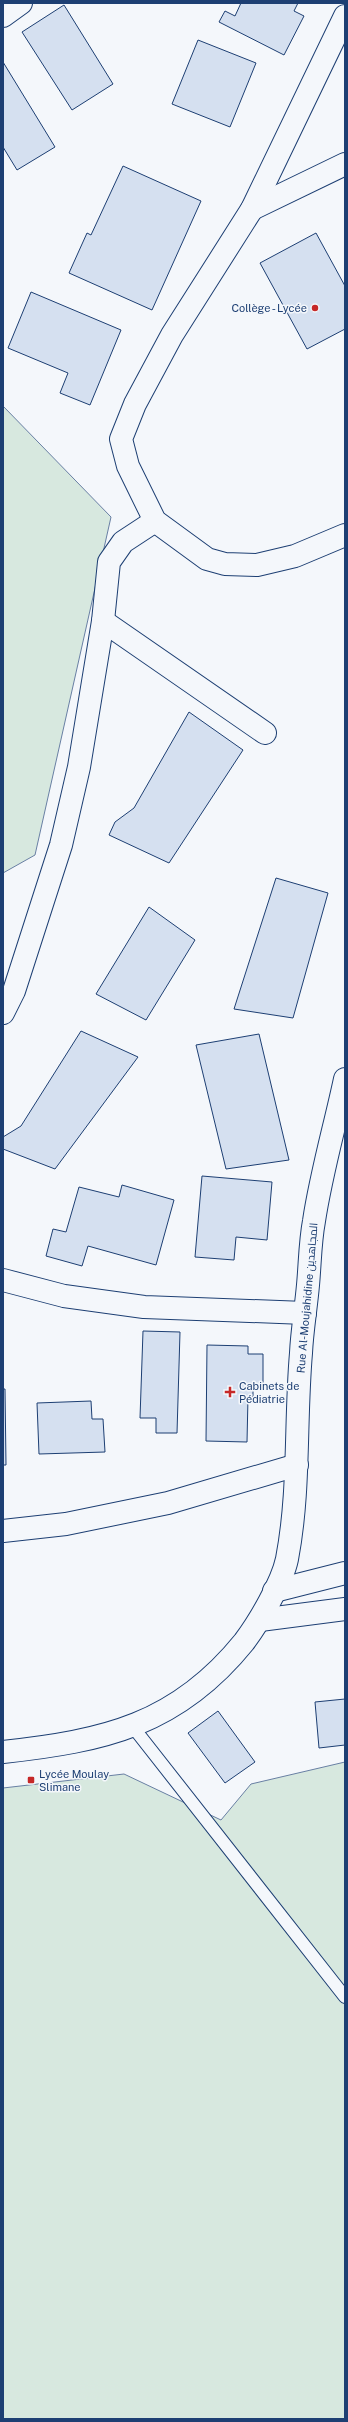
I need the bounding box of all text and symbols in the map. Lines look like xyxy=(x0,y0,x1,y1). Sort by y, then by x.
place label: Collège - Lycée xyxy=(231,302,307,314)
marker: Collège - Lycée xyxy=(310,303,320,313)
street label: Rue Al-Moujahidine المجاهدين xyxy=(294,1222,321,1374)
place label: Cabinets de Pédiatrie xyxy=(239,1380,299,1405)
marker: Cabinets de Pédiatrie xyxy=(224,1386,236,1398)
place label: Lycée Moulay Slimane xyxy=(39,1768,109,1793)
marker: Lycée Moulay Slimane xyxy=(26,1775,36,1785)

